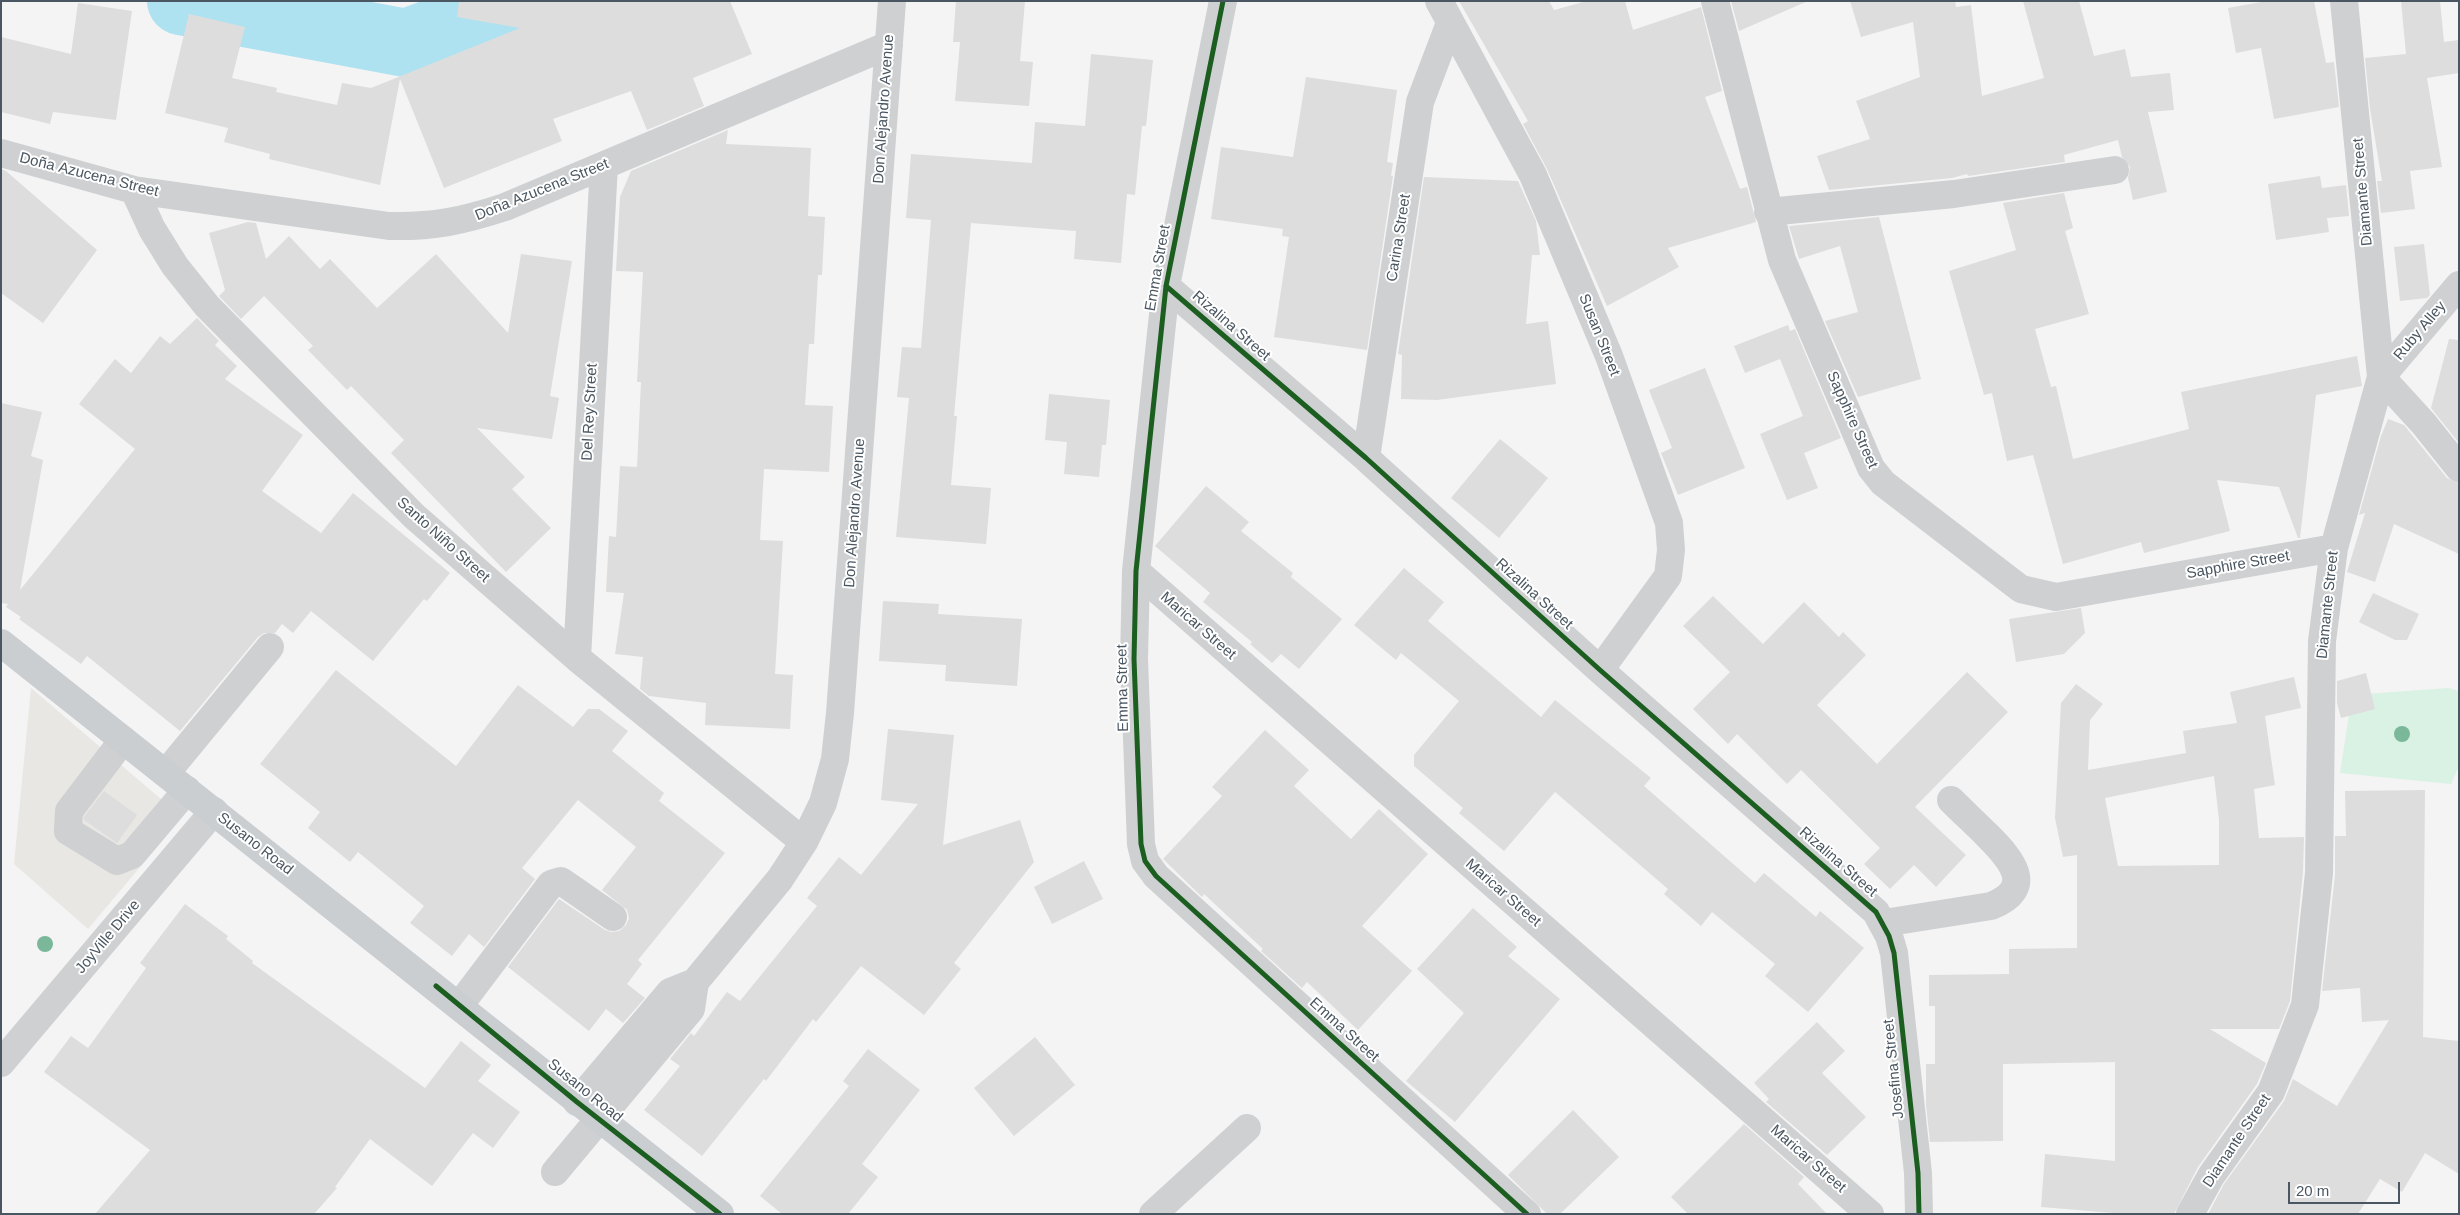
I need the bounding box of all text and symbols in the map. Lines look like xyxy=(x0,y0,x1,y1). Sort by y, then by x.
street label: Don Alejandro Avenue xyxy=(870,34,898,184)
street label: Diamante Street xyxy=(2349,137,2377,247)
street label: Doña Azucena Street xyxy=(18,149,160,201)
street label: Doña Azucena Street xyxy=(473,155,611,225)
street label: Carina Street xyxy=(1383,193,1415,283)
street label: Emma Street xyxy=(1142,223,1174,313)
street label: Rizalina Street xyxy=(1188,287,1274,365)
street label: Susan Street xyxy=(1574,291,1624,379)
street label: Ruby Alley xyxy=(2390,298,2450,364)
street label: Del Rey Street xyxy=(578,363,602,461)
street label: Sapphire Street xyxy=(1823,369,1881,471)
street label: Don Alejandro Avenue xyxy=(841,438,869,588)
street label: Santo Niño Street xyxy=(393,494,493,586)
street label: Sapphire Street xyxy=(2185,547,2291,583)
street label: Diamante Street xyxy=(2313,550,2343,660)
street label: Rizalina Street xyxy=(1492,555,1576,633)
street label: Maricar Street xyxy=(1157,588,1239,664)
street label: Emma Street xyxy=(1113,644,1133,732)
street label: Susano Road xyxy=(214,809,296,879)
street label: Rizalina Street xyxy=(1795,823,1881,901)
street label: Maricar Street xyxy=(1462,855,1544,931)
street label: JoyVille Drive xyxy=(72,897,144,977)
street label: Emma Street xyxy=(1305,994,1383,1066)
street label: Josefina Street xyxy=(1880,1018,1908,1120)
street label: Susano Road xyxy=(544,1055,626,1127)
street label: Diamante Street xyxy=(2199,1091,2275,1191)
street label: Maricar Street xyxy=(1767,1121,1849,1197)
scale bar xyxy=(2290,1172,2402,1204)
text: 20 m xyxy=(2296,1182,2329,1199)

